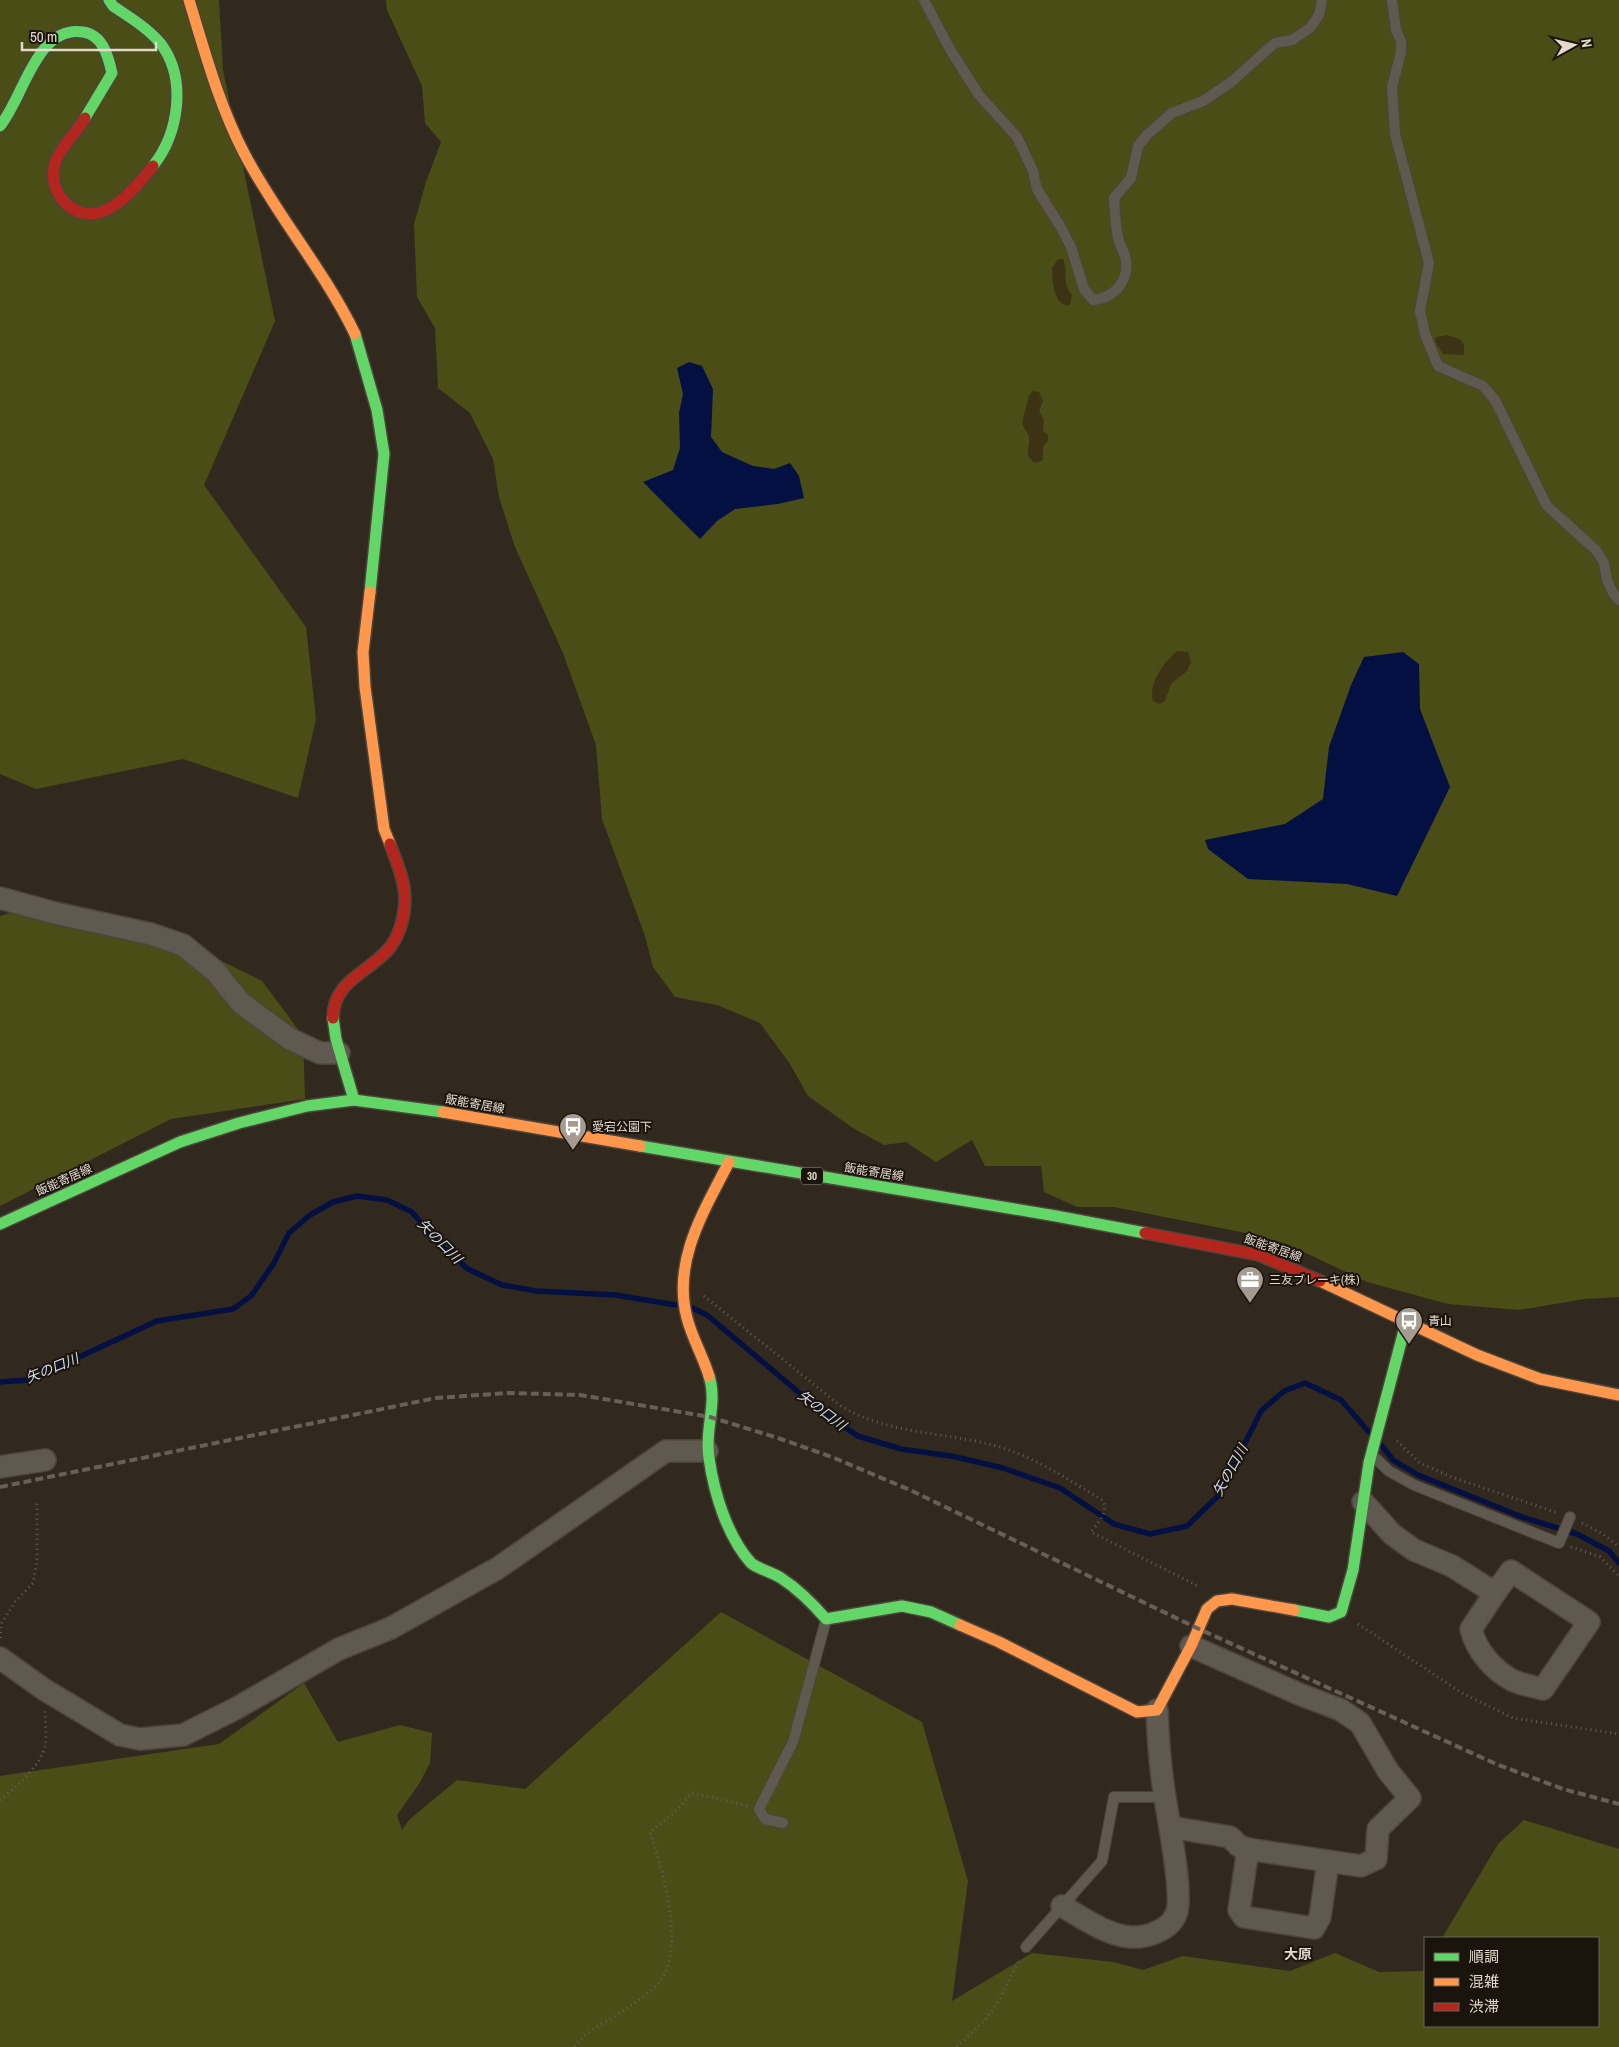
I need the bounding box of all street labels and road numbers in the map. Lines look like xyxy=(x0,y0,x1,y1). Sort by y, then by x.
street label: 飯能寄居線 xyxy=(444,1091,506,1117)
street label: 飯能寄居線 xyxy=(843,1159,905,1185)
street label: 飯能寄居線 xyxy=(33,1160,95,1200)
road number: 30 xyxy=(801,1168,823,1184)
street label: 飯能寄居線 xyxy=(1242,1231,1304,1265)

